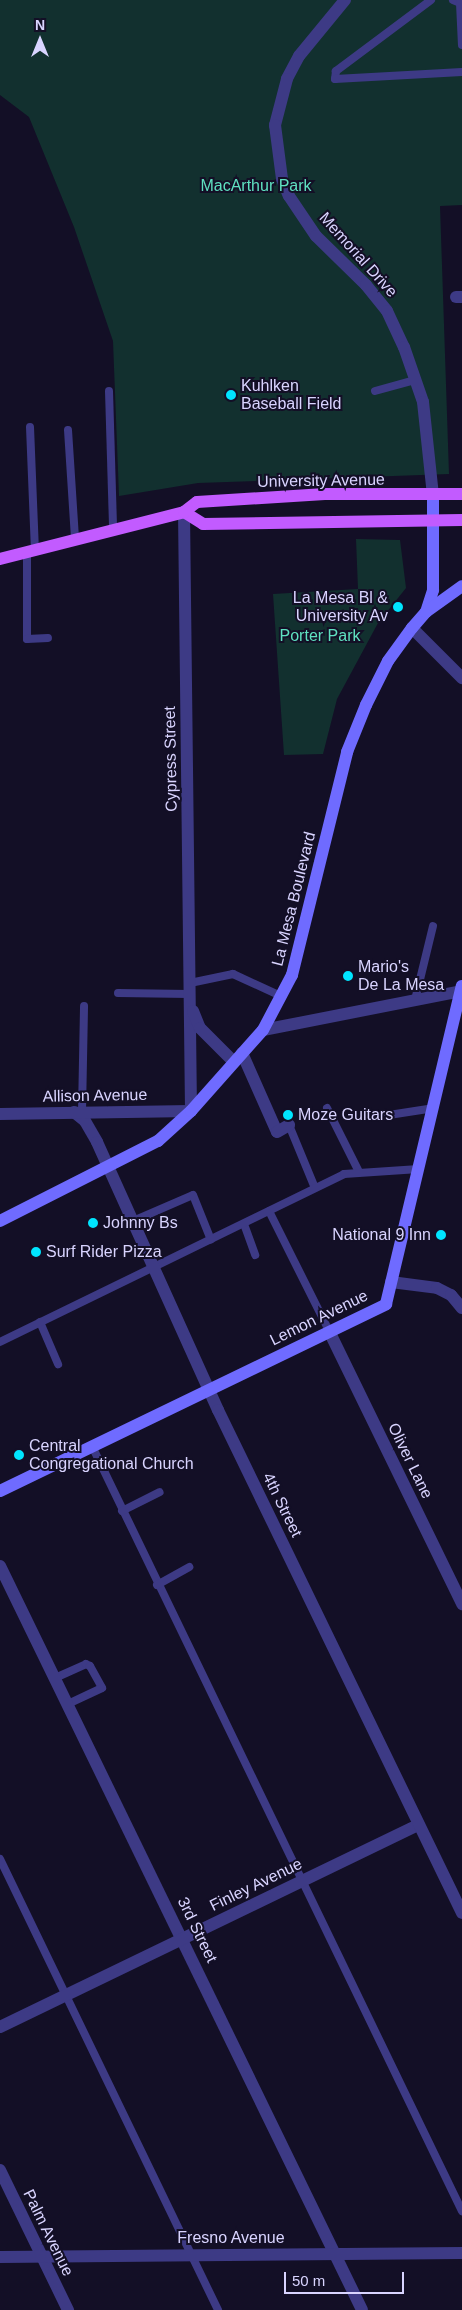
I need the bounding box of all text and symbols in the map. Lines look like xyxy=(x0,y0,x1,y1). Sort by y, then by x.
north arrow xyxy=(15,15,65,65)
text: N xyxy=(35,17,45,33)
park label: MacArthur Park xyxy=(200,176,312,196)
street label: Memorial Drive xyxy=(315,209,401,301)
place label: Kuhlken Baseball Field xyxy=(241,376,342,414)
marker: Kuhlken Baseball Field xyxy=(225,389,237,401)
street label: University Avenue xyxy=(257,470,385,492)
place label: La Mesa Bl & University Av xyxy=(293,588,388,626)
marker: La Mesa Bl & University Av xyxy=(392,601,404,613)
park label: Porter Park xyxy=(280,626,360,646)
street label: Cypress Street xyxy=(160,706,182,812)
street label: La Mesa Boulevard xyxy=(268,830,320,968)
place label: Mario's De La Mesa xyxy=(358,957,444,995)
marker: Mario's De La Mesa xyxy=(342,970,354,982)
street label: Allison Avenue xyxy=(42,1085,148,1107)
place label: Moze Guitars xyxy=(298,1105,393,1125)
marker: Moze Guitars xyxy=(282,1109,294,1121)
place label: Johnny Bs xyxy=(103,1213,178,1233)
marker: Johnny Bs xyxy=(87,1217,99,1229)
place label: National 9 Inn xyxy=(332,1225,431,1245)
marker: National 9 Inn xyxy=(435,1229,447,1241)
place label: Surf Rider Pizza xyxy=(46,1242,162,1262)
marker: Surf Rider Pizza xyxy=(30,1246,42,1258)
street label: Lemon Avenue xyxy=(267,1286,371,1350)
street label: Oliver Lane xyxy=(383,1420,437,1502)
place label: Central Congregational Church xyxy=(29,1436,194,1474)
marker: Central Congregational Church xyxy=(13,1449,25,1461)
street label: 4th Street xyxy=(258,1470,306,1540)
street label: Finley Avenue xyxy=(206,1854,306,1916)
street label: 3rd Street xyxy=(173,1894,221,1966)
street label: Palm Avenue xyxy=(19,2186,77,2280)
street label: Fresno Avenue xyxy=(177,2228,285,2248)
scale bar xyxy=(287,2262,407,2294)
text: 50 m xyxy=(292,2272,325,2289)

